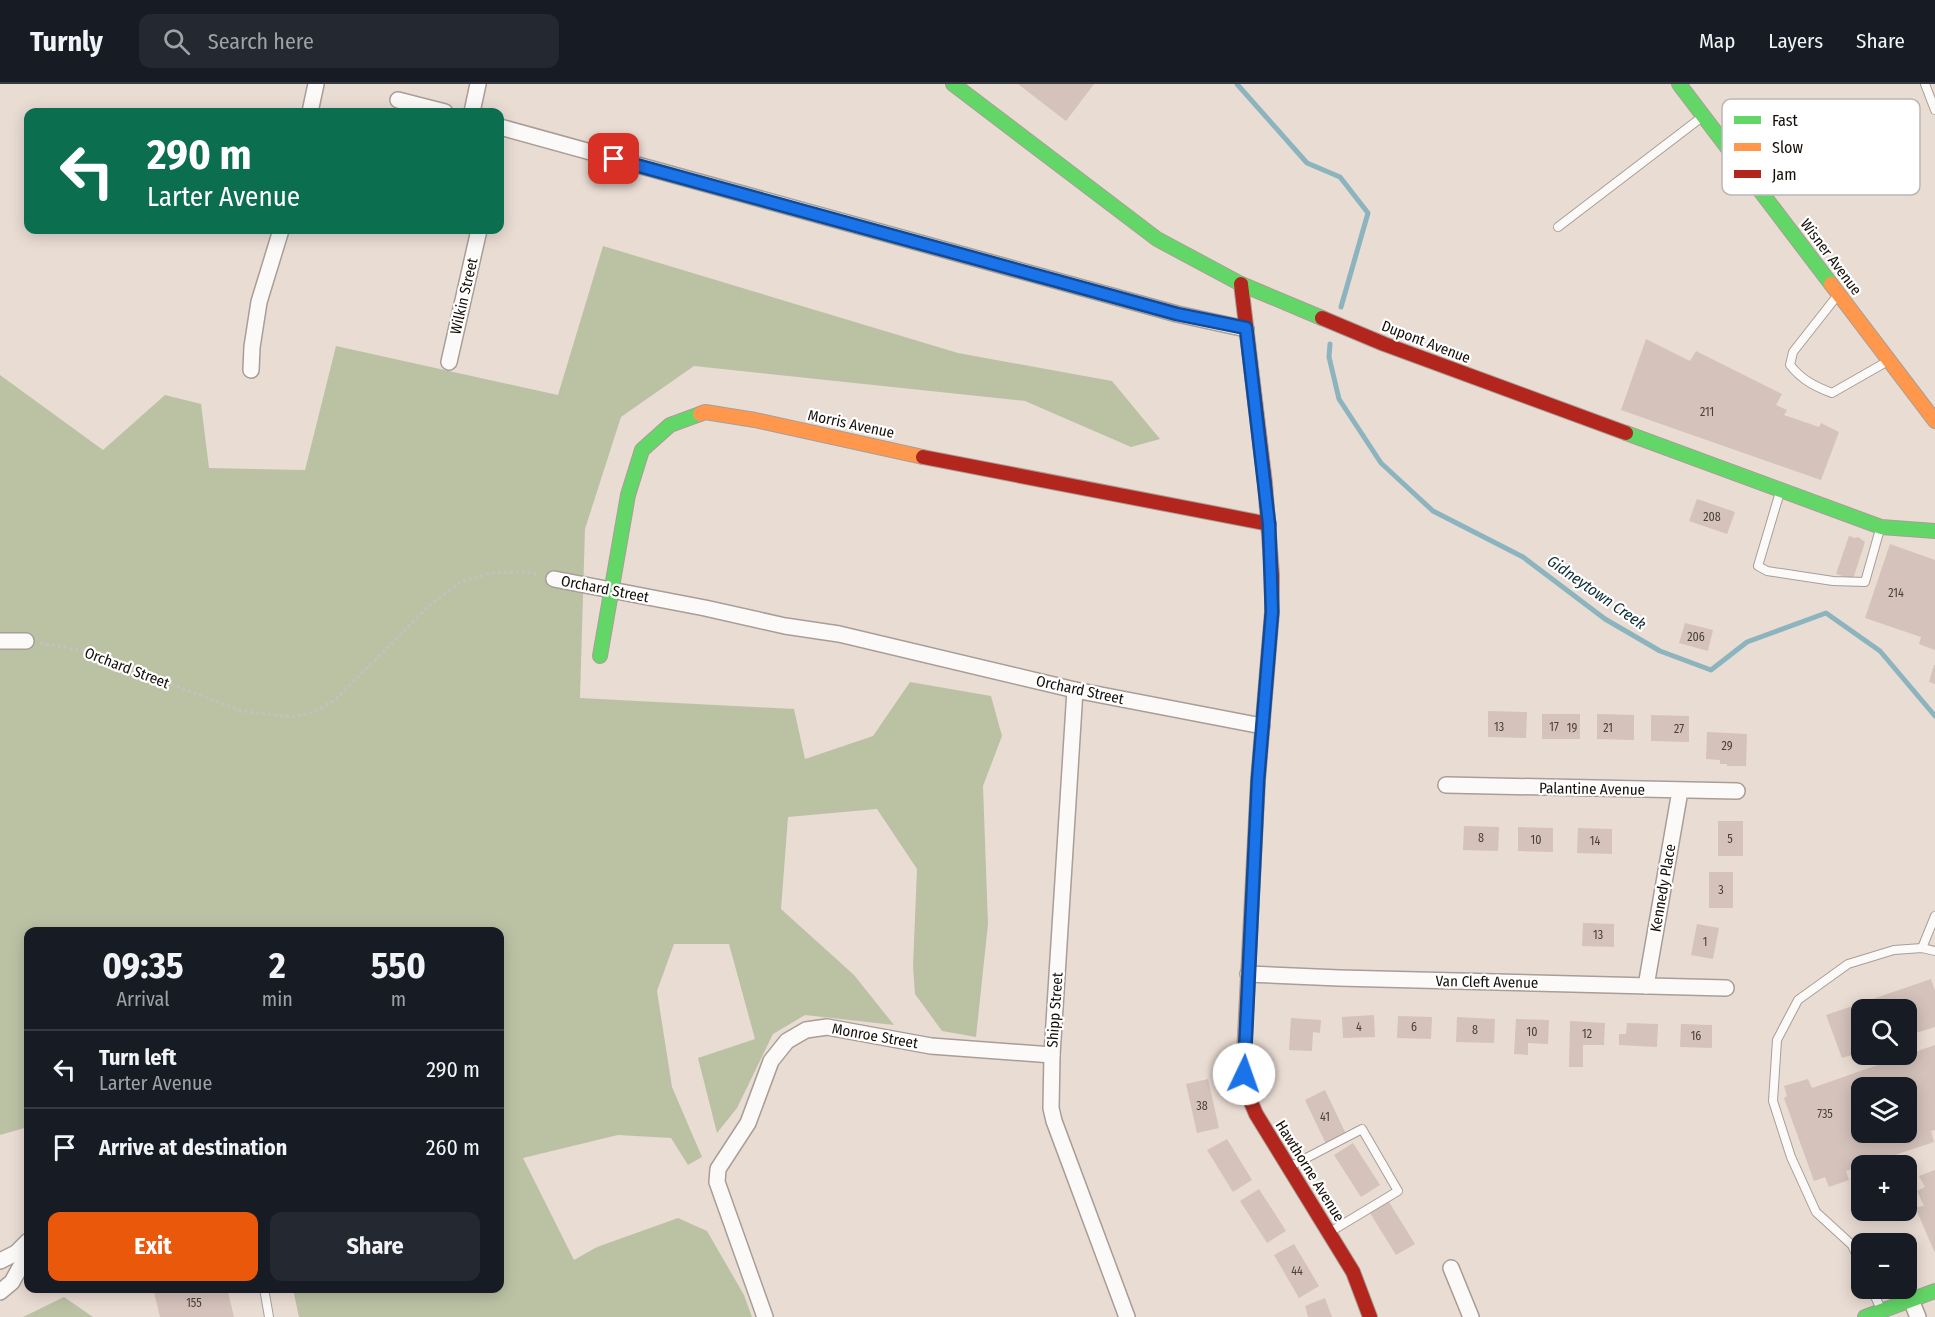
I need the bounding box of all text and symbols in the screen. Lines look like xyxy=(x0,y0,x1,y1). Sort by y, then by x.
search box xyxy=(139,14,559,68)
text: Turnly xyxy=(30,25,103,58)
icon: search xyxy=(160,25,193,58)
text: Search here xyxy=(208,28,314,55)
text: Map xyxy=(1699,28,1735,54)
text: Layers xyxy=(1768,28,1823,54)
text: Share xyxy=(1856,28,1905,54)
legend xyxy=(1722,99,1920,195)
text: Fast xyxy=(1772,111,1799,130)
text: 290 m xyxy=(147,130,252,180)
icon: left xyxy=(48,132,126,210)
pin xyxy=(588,133,639,184)
text: Slow xyxy=(1772,138,1803,157)
icon: arrive xyxy=(597,142,630,175)
text: Jam xyxy=(1772,165,1797,184)
text: Larter Avenue xyxy=(147,181,300,213)
street label: Wisner Avenue xyxy=(1797,215,1865,299)
street label: Wilkin Street xyxy=(446,256,482,336)
street label: Dupont Avenue xyxy=(1379,317,1473,367)
house number: 211 xyxy=(1700,405,1714,419)
street label: Morris Avenue xyxy=(806,406,896,442)
house number: 208 xyxy=(1703,510,1721,524)
water label: Gidneytown Creek xyxy=(1544,551,1650,634)
street label: Orchard Street xyxy=(560,572,651,606)
house number: 214 xyxy=(1888,586,1904,600)
house number: 206 xyxy=(1687,630,1705,644)
street label: Orchard Street xyxy=(82,644,172,692)
street label: Orchard Street xyxy=(1035,672,1126,708)
house number: 13 xyxy=(1494,720,1504,734)
house number: 17 xyxy=(1549,720,1559,734)
house number: 19 xyxy=(1567,721,1577,735)
house number: 21 xyxy=(1603,721,1613,735)
house number: 27 xyxy=(1674,722,1684,736)
house number: 29 xyxy=(1721,739,1733,753)
street label: Palantine Avenue xyxy=(1539,779,1645,799)
house number: 8 xyxy=(1478,831,1484,845)
house number: 5 xyxy=(1727,832,1733,846)
house number: 10 xyxy=(1531,833,1541,847)
house number: 14 xyxy=(1590,834,1600,848)
street label: Kennedy Place xyxy=(1646,843,1680,933)
house number: 3 xyxy=(1718,883,1724,897)
house number: 13 xyxy=(1593,928,1603,942)
house number: 1 xyxy=(1703,935,1707,949)
text: 09:35 xyxy=(102,944,184,988)
text: 2 xyxy=(269,944,286,988)
text: 550 xyxy=(371,944,426,988)
street label: Shipp Street xyxy=(1043,972,1067,1048)
street label: Van Cleft Avenue xyxy=(1436,972,1538,992)
text: Arrival xyxy=(116,987,169,1011)
text: min xyxy=(262,987,293,1011)
text: m xyxy=(391,987,406,1011)
map controls xyxy=(1851,999,1917,1299)
button: search xyxy=(1851,999,1917,1065)
street label: Monroe Street xyxy=(831,1020,919,1052)
house number: 4 xyxy=(1356,1020,1362,1034)
house number: 6 xyxy=(1411,1020,1417,1034)
house number: 8 xyxy=(1472,1023,1478,1037)
house number: 10 xyxy=(1527,1025,1537,1039)
house number: 12 xyxy=(1582,1027,1592,1041)
house number: 16 xyxy=(1691,1029,1701,1043)
position arrow xyxy=(1212,1042,1276,1106)
text: Turn left xyxy=(99,1044,177,1071)
icon: left xyxy=(48,1053,81,1086)
text: 290 m xyxy=(426,1056,480,1083)
text: Larter Avenue xyxy=(99,1071,212,1095)
button: layers xyxy=(1851,1077,1917,1143)
house number: 38 xyxy=(1196,1099,1208,1113)
house number: 735 xyxy=(1817,1107,1833,1121)
house number: 41 xyxy=(1320,1110,1330,1124)
street label: Hawthorne Avenue xyxy=(1272,1117,1348,1225)
icon: arrive xyxy=(48,1131,81,1164)
text: Arrive at destination xyxy=(99,1134,287,1161)
text: 260 m xyxy=(426,1134,480,1161)
button: + xyxy=(1851,1155,1917,1221)
button: Exit xyxy=(48,1212,258,1281)
button: Share xyxy=(270,1212,480,1281)
button: − xyxy=(1851,1233,1917,1299)
house number: 44 xyxy=(1291,1264,1303,1278)
house number: 155 xyxy=(186,1296,202,1310)

